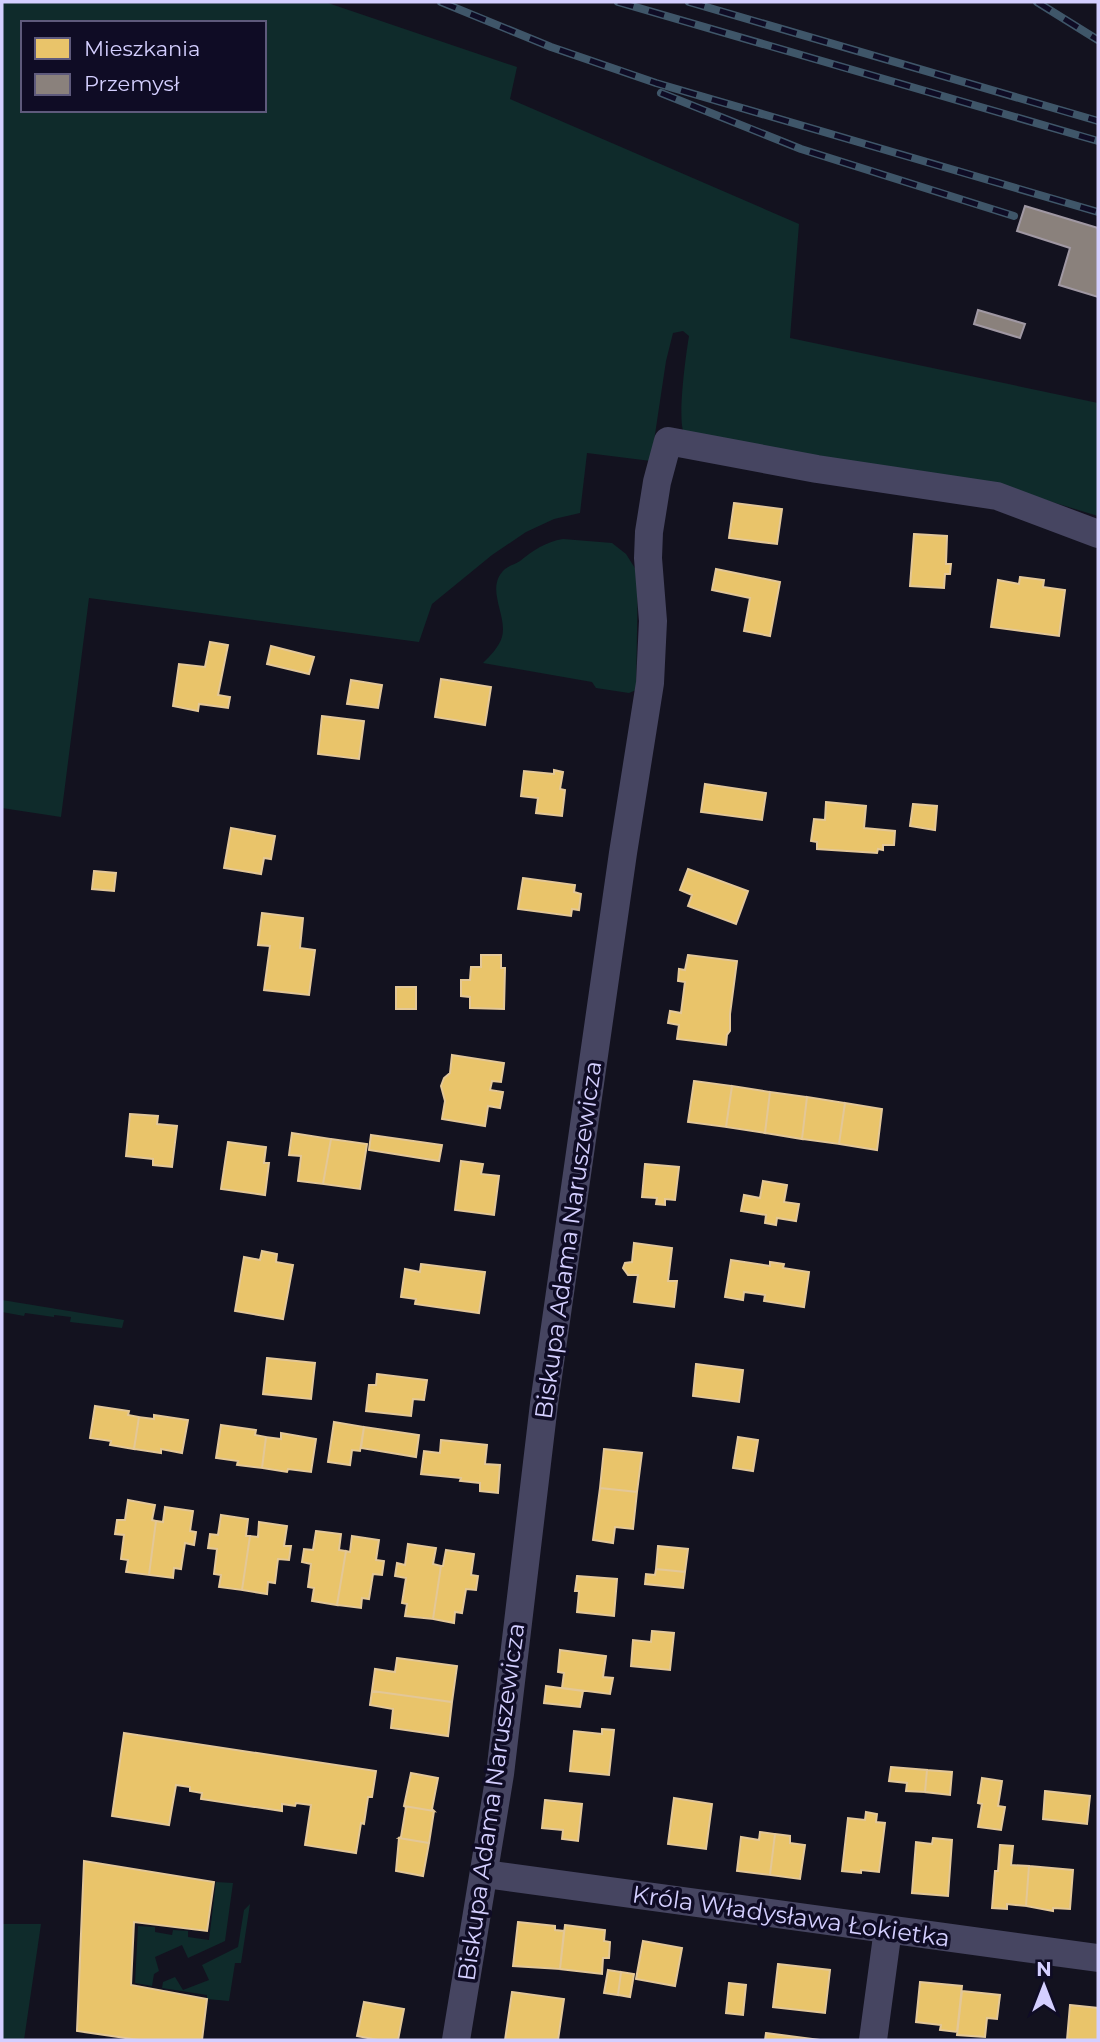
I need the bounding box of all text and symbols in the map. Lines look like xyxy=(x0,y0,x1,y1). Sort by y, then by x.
legend xyxy=(21,21,266,112)
text: Mieszkania xyxy=(84,36,200,61)
text: Przemysł xyxy=(84,71,180,96)
street label: Biskupa Adama Naruszewicza xyxy=(528,1059,608,1421)
street label: Biskupa Adama Naruszewicza xyxy=(451,1621,531,1983)
street label: Króla Władysława Łokietka xyxy=(630,1879,952,1953)
north arrow xyxy=(1009,1951,1079,2021)
text: N xyxy=(1036,1958,1052,1981)

